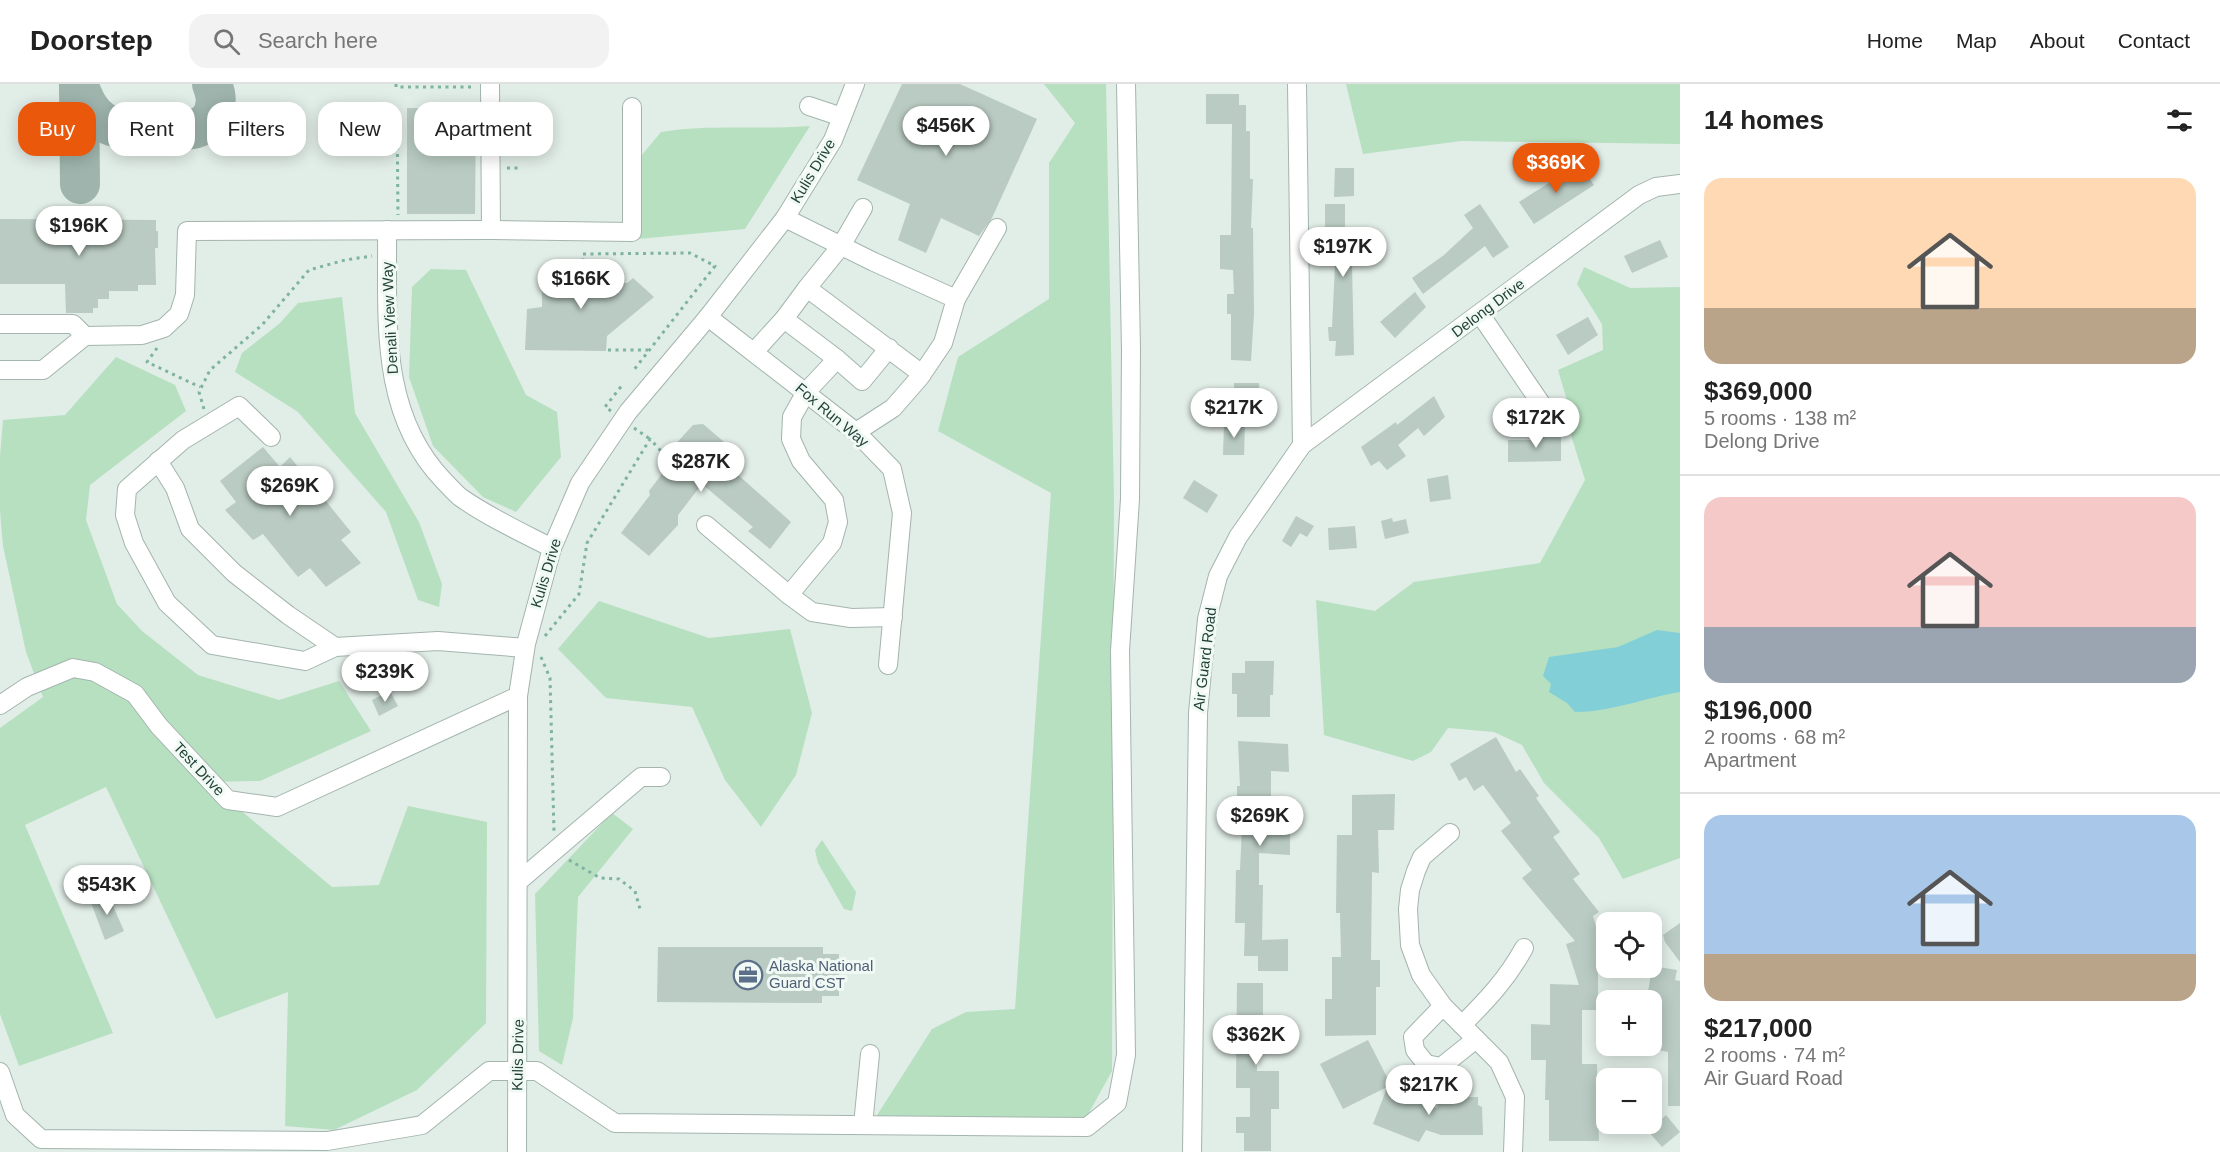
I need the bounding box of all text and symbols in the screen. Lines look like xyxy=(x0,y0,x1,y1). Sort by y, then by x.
search box xyxy=(189,14,609,68)
text: Doorstep xyxy=(30,25,153,56)
icon: search xyxy=(210,25,243,58)
text: Search here xyxy=(258,28,378,53)
text: Home xyxy=(1867,29,1923,52)
text: Map xyxy=(1956,29,1997,52)
text: About xyxy=(2030,29,2085,52)
text: Contact xyxy=(2118,29,2190,52)
chip: Buy xyxy=(18,102,96,156)
chip: Rent xyxy=(108,102,195,156)
chip: Filters xyxy=(207,102,306,156)
chip: New xyxy=(318,102,402,156)
chip: Apartment xyxy=(414,102,553,156)
icon: filters xyxy=(2163,104,2196,137)
text: 14 homes xyxy=(1704,105,1824,135)
pin: $456K xyxy=(904,106,988,157)
text: $456K xyxy=(917,114,975,136)
street label: Kulis Drive xyxy=(787,136,838,206)
pin: $369K xyxy=(1514,143,1598,194)
text: $369K xyxy=(1527,151,1585,173)
pin: $196K xyxy=(37,206,121,257)
text: $196K xyxy=(50,214,108,236)
icon: home xyxy=(1896,217,2004,325)
pin: $197K xyxy=(1301,227,1385,278)
text: $197K xyxy=(1314,235,1372,257)
pin: $166K xyxy=(539,259,623,310)
street label: Denali View Way xyxy=(378,261,401,375)
text: $166K xyxy=(552,267,610,289)
street label: Delong Drive xyxy=(1448,275,1527,340)
text: $369,000 xyxy=(1704,376,1812,406)
street label: Fox Run Way xyxy=(792,379,873,450)
pin: $217K xyxy=(1192,388,1276,439)
text: $217K xyxy=(1205,396,1263,418)
pin: $172K xyxy=(1494,398,1578,449)
text: $172K xyxy=(1507,406,1565,428)
text: 5 rooms · 138 m² xyxy=(1704,407,1856,429)
text: Delong Drive xyxy=(1704,430,1820,452)
pin: $287K xyxy=(659,442,743,493)
text: $287K xyxy=(672,450,730,472)
pin: $269K xyxy=(248,466,332,517)
text: $269K xyxy=(261,474,319,496)
street label: Kulis Drive xyxy=(527,536,564,610)
icon: home xyxy=(1896,536,2004,644)
street label: Air Guard Road xyxy=(1190,606,1219,712)
pin: $239K xyxy=(343,652,427,703)
text: $239K xyxy=(356,660,414,682)
text: $196,000 xyxy=(1704,695,1812,725)
text: 2 rooms · 68 m² xyxy=(1704,726,1845,748)
street label: Test Drive xyxy=(170,738,228,799)
text: Apartment xyxy=(1704,749,1796,771)
pin: $269K xyxy=(1218,796,1302,847)
text: $269K xyxy=(1231,804,1289,826)
icon: home xyxy=(1896,854,2004,962)
pin: $543K xyxy=(65,865,149,916)
text: $543K xyxy=(78,873,136,895)
map controls xyxy=(1596,912,1662,1134)
button: locate xyxy=(1596,912,1662,978)
place label: Alaska National Guard CST xyxy=(769,957,873,991)
office icon: Alaska National Guard CST xyxy=(732,959,764,991)
button: + xyxy=(1596,990,1662,1056)
text: $217,000 xyxy=(1704,1013,1812,1043)
pin: $362K xyxy=(1214,1015,1298,1066)
street label: Kulis Drive xyxy=(508,1019,527,1091)
text: $362K xyxy=(1227,1023,1285,1045)
text: 2 rooms · 74 m² xyxy=(1704,1044,1845,1066)
pin: $217K xyxy=(1387,1065,1471,1116)
text: Air Guard Road xyxy=(1704,1067,1843,1089)
button: − xyxy=(1596,1068,1662,1134)
text: $217K xyxy=(1400,1073,1458,1095)

